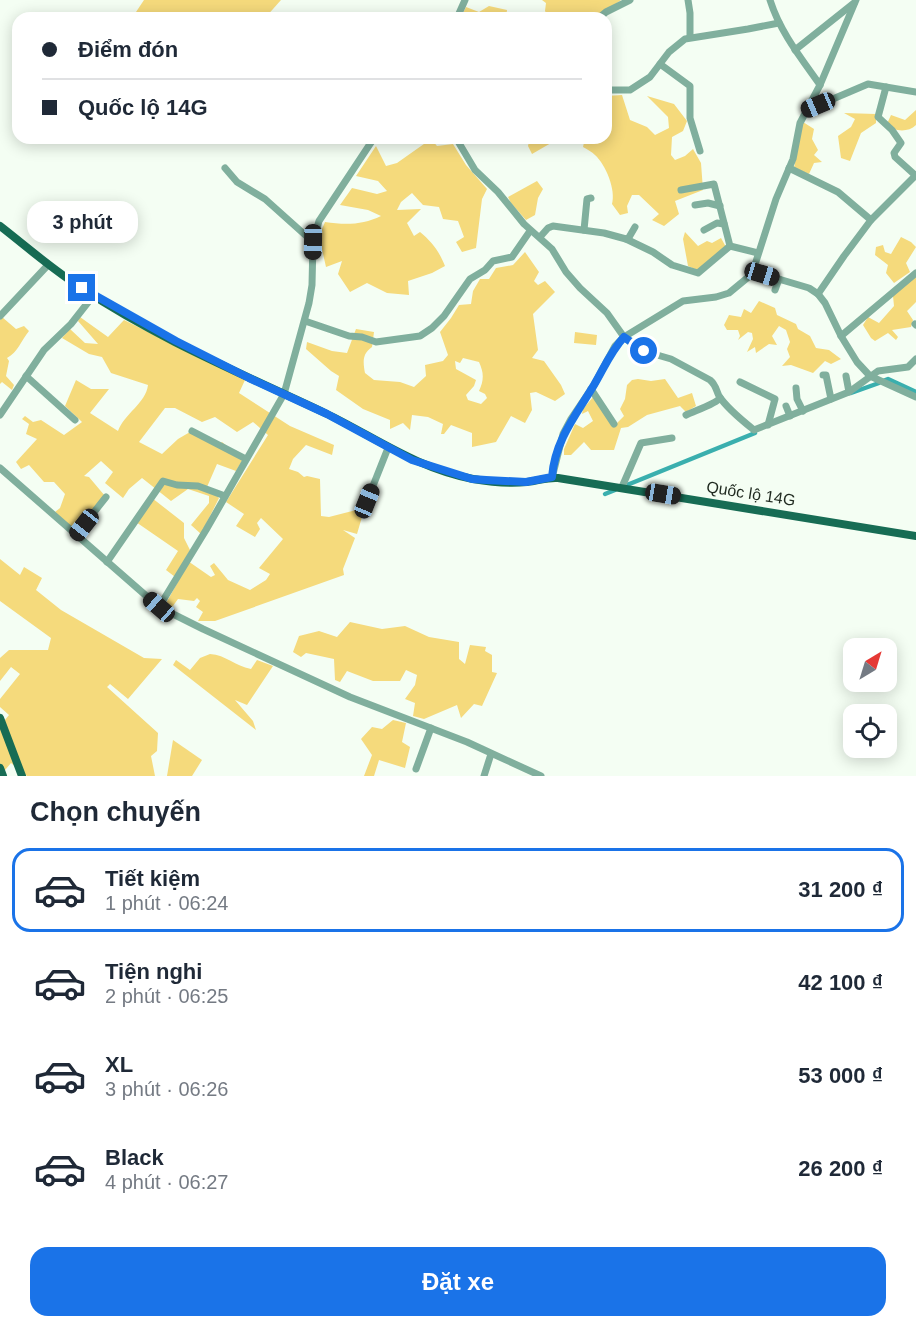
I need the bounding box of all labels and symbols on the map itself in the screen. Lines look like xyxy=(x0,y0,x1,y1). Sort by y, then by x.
car xyxy=(798,90,838,120)
callout: 3 phút xyxy=(26,201,138,243)
car xyxy=(304,224,322,260)
car xyxy=(742,260,782,288)
route end xyxy=(68,274,95,301)
route start xyxy=(630,337,657,364)
street label: Quốc lộ 14G xyxy=(705,478,797,509)
car xyxy=(352,481,382,521)
car xyxy=(644,482,682,506)
car xyxy=(66,505,102,545)
car xyxy=(140,588,178,626)
north arrow xyxy=(843,638,897,692)

